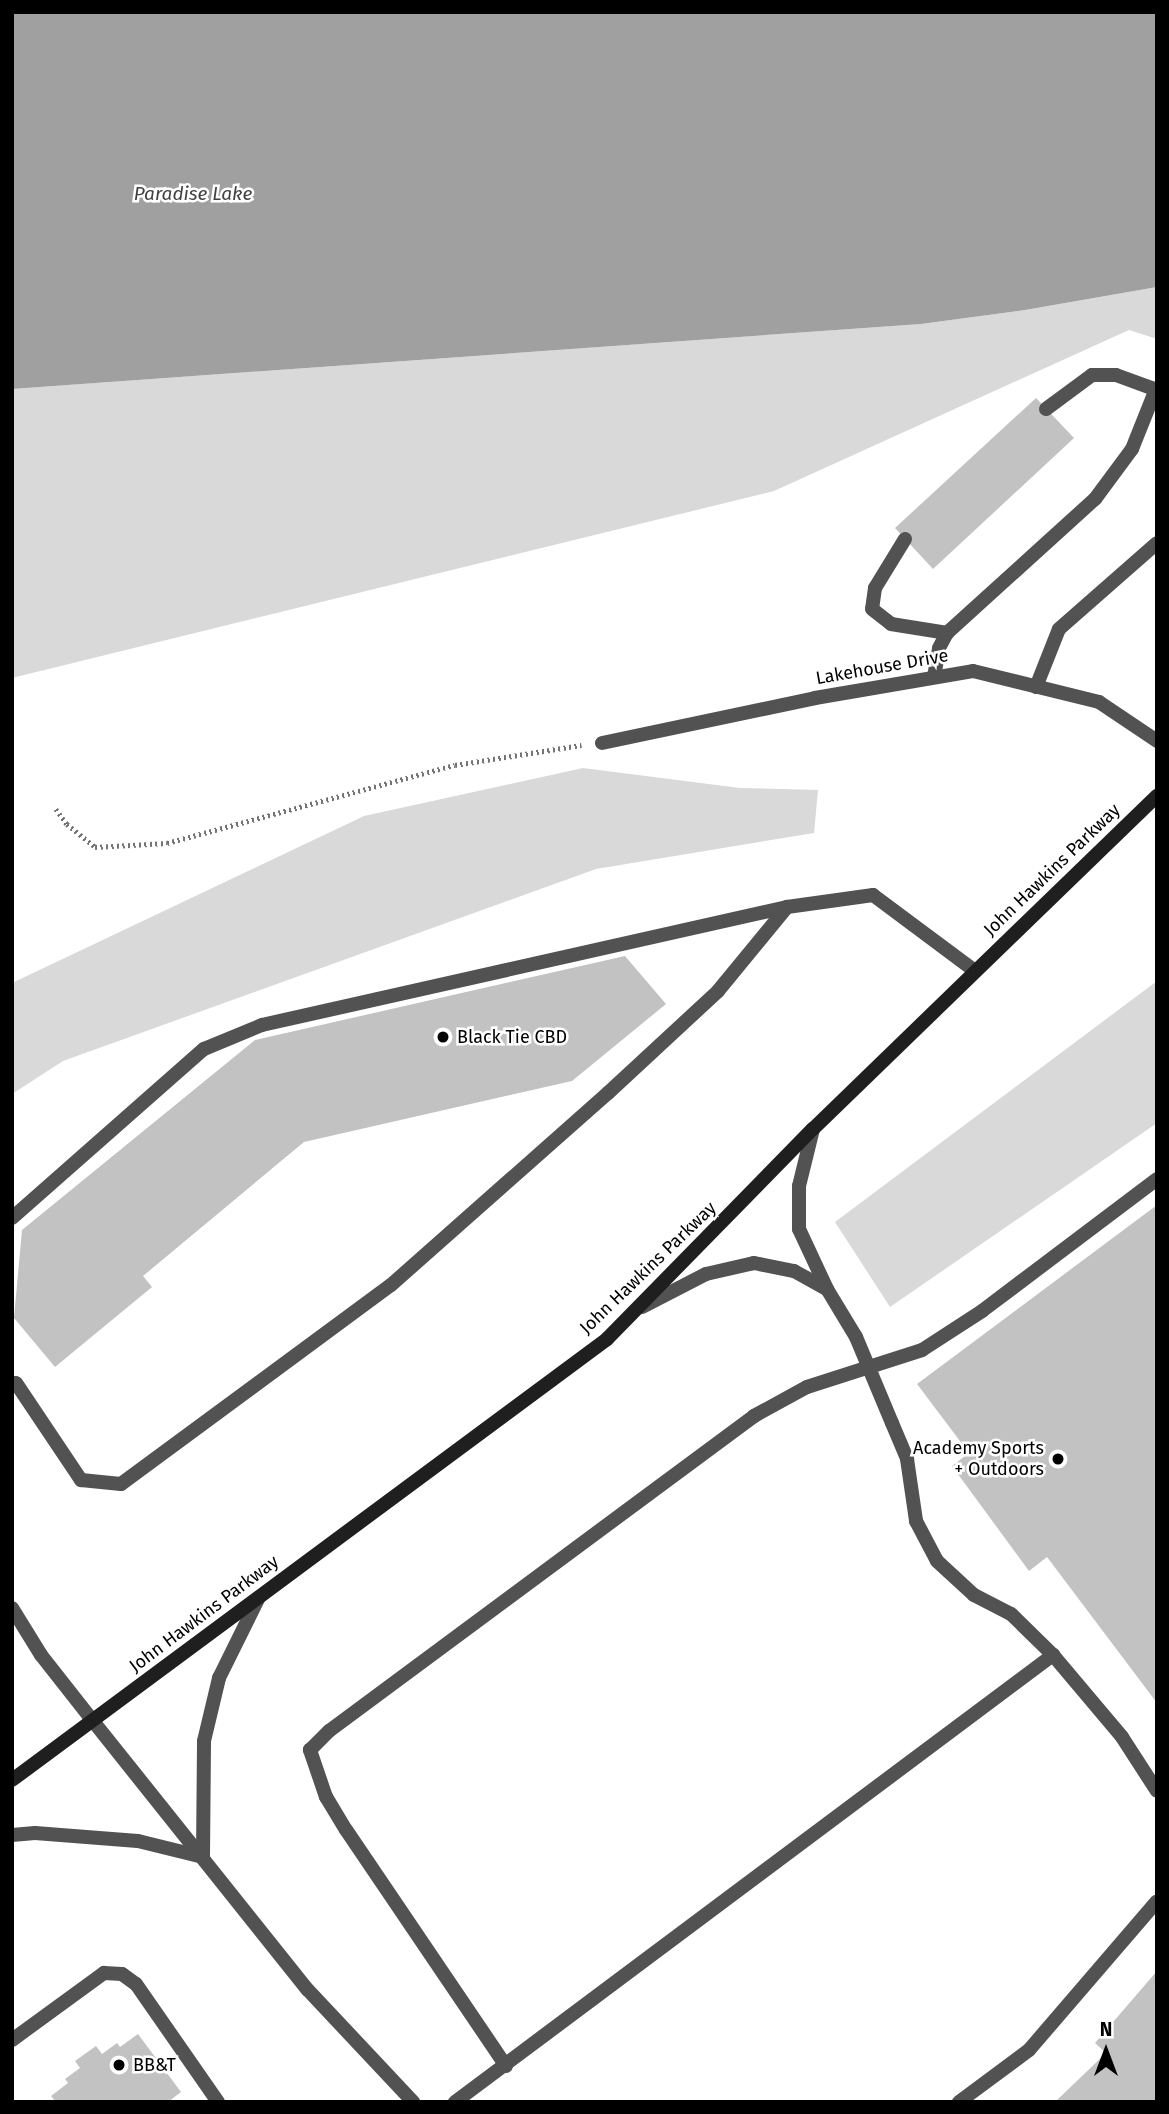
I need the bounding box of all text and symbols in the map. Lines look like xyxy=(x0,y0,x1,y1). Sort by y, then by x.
water label: Paradise Lake xyxy=(134,183,252,205)
street label: Lakehouse Drive xyxy=(814,645,950,689)
street label: John Hawkins Parkway xyxy=(979,799,1125,941)
place label: Black Tie CBD xyxy=(457,1026,567,1048)
marker: Black Tie CBD xyxy=(435,1029,451,1045)
street label: John Hawkins Parkway xyxy=(575,1197,721,1339)
place label: Academy Sports + Outdoors xyxy=(913,1438,1044,1480)
marker: Academy Sports + Outdoors xyxy=(1050,1451,1066,1467)
street label: John Hawkins Parkway xyxy=(125,1551,283,1677)
north arrow xyxy=(1071,2016,1141,2086)
text: N xyxy=(1100,2018,1112,2041)
place label: BB&T xyxy=(133,2054,176,2076)
marker: BB&T xyxy=(111,2057,127,2073)

